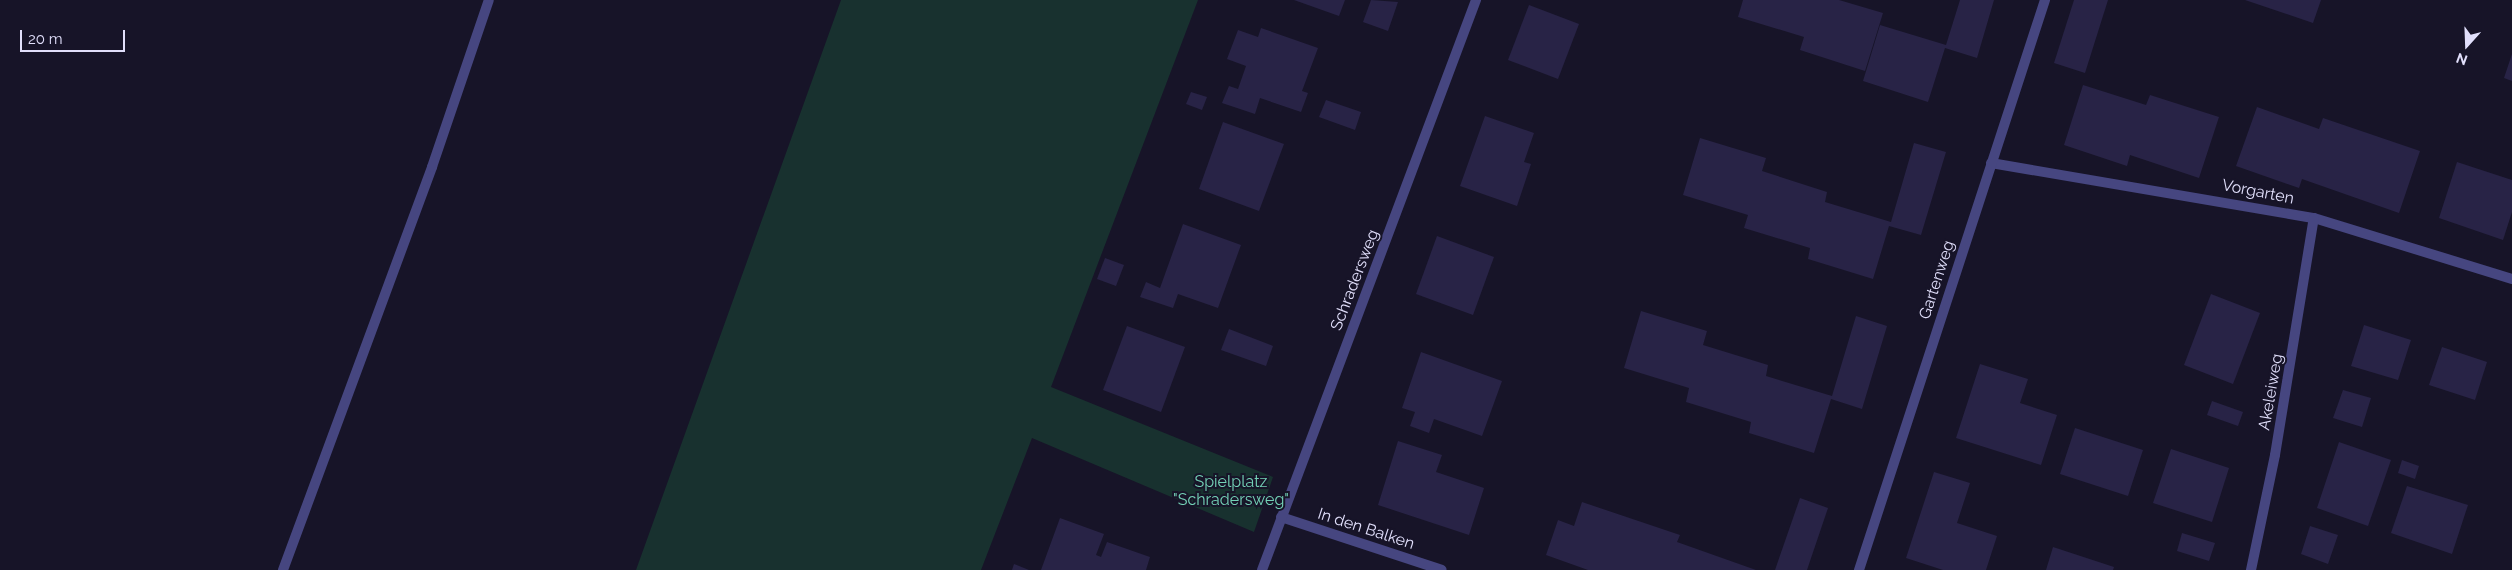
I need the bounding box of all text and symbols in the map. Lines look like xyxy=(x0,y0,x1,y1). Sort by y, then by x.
scale bar xyxy=(22,20,128,52)
north arrow xyxy=(2442,20,2492,70)
text: 20 m xyxy=(28,30,63,48)
text: N xyxy=(2454,50,2470,68)
street label: Vorgarten xyxy=(2220,176,2296,208)
street label: Schradersweg xyxy=(1327,227,1383,333)
street label: Gartenweg xyxy=(1915,238,1959,322)
street label: Akeleiweg xyxy=(2255,352,2287,432)
park label: Spielplatz "Schradersweg" xyxy=(1173,472,1289,510)
street label: In den Balken xyxy=(1315,504,1417,554)

